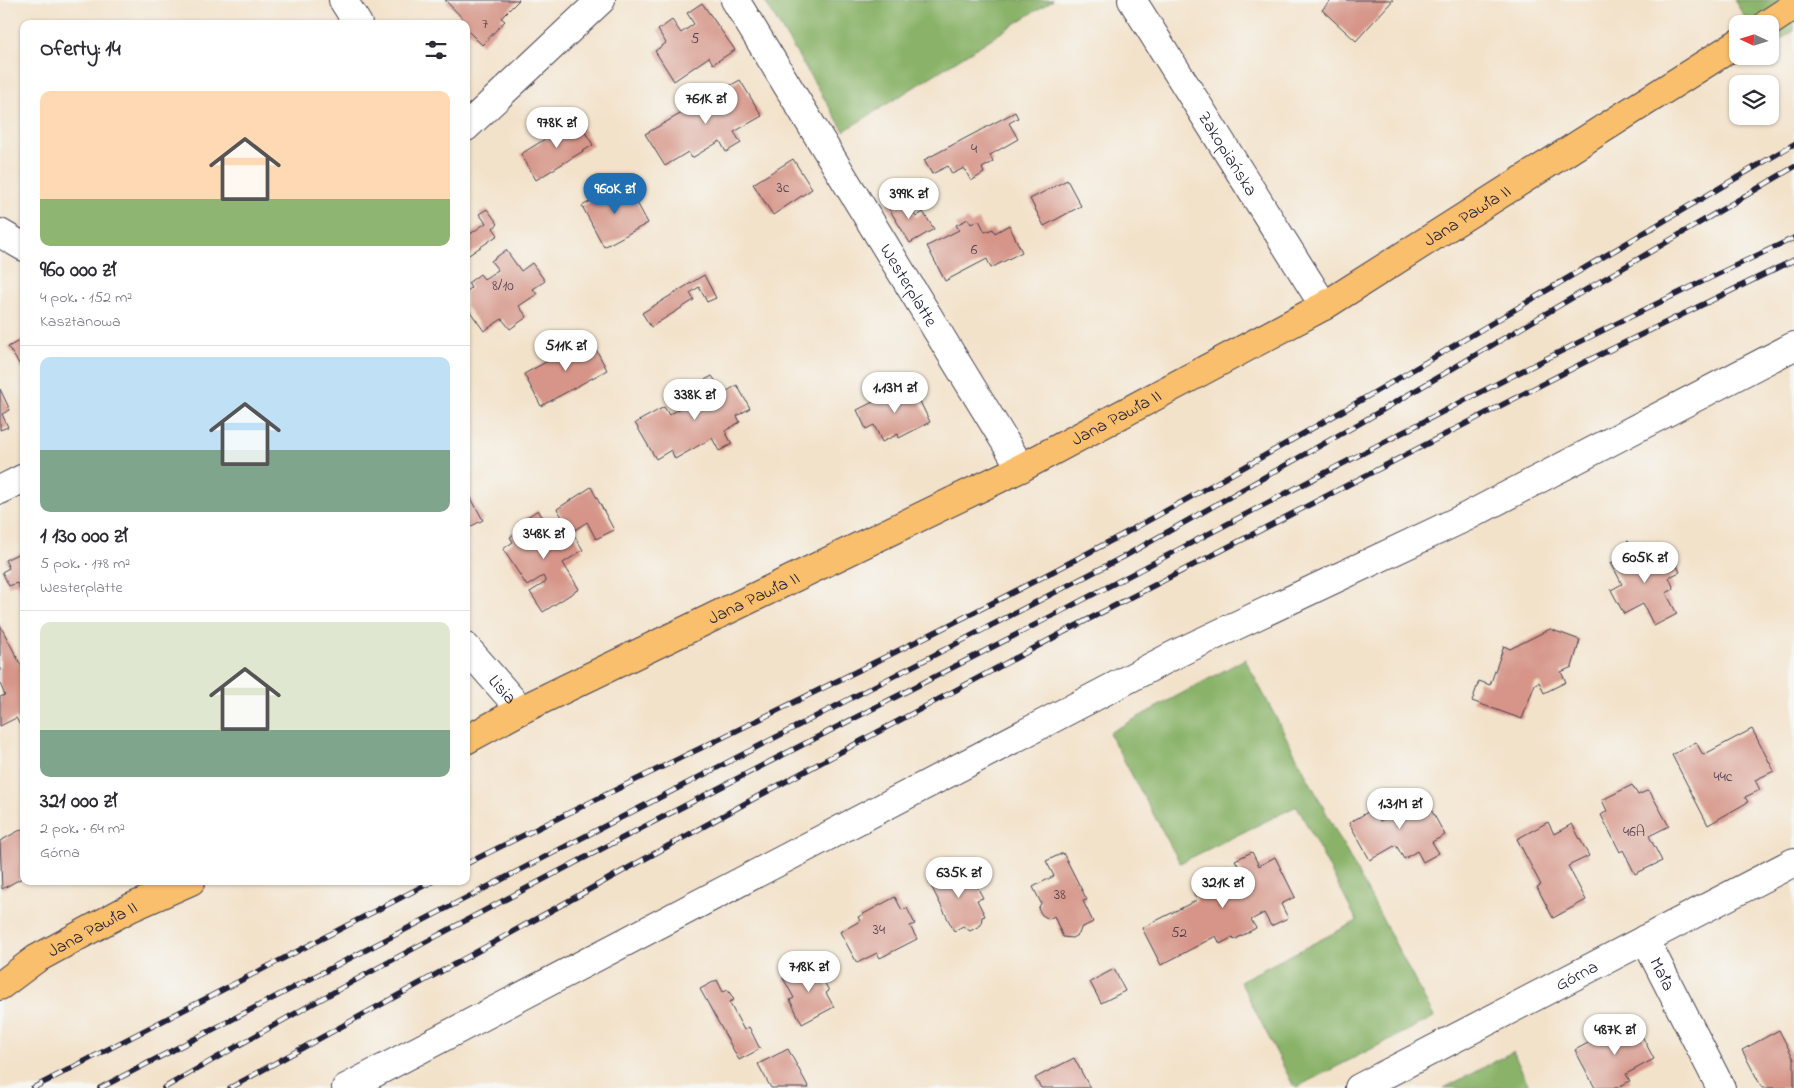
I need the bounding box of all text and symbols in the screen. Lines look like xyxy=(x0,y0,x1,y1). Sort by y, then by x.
house number: 7 xyxy=(482,13,488,35)
north arrow xyxy=(1729,15,1779,65)
map controls xyxy=(1729,15,1779,125)
house number: 5 xyxy=(691,28,700,50)
text: Oferty: 14 xyxy=(40,35,121,65)
icon: filters xyxy=(422,36,450,64)
button: layers xyxy=(1729,75,1779,125)
pin: 761K zł xyxy=(660,82,752,125)
text: 761K zł xyxy=(686,87,726,111)
pin: 978K zł xyxy=(511,106,603,149)
street label: Zakopiańska xyxy=(1190,107,1263,202)
text: 978K zł xyxy=(537,111,577,135)
icon: home xyxy=(200,124,290,214)
house number: 4 xyxy=(971,138,977,160)
pin: 960K zł xyxy=(569,172,661,215)
text: 960K zł xyxy=(595,177,635,201)
house number: 3c xyxy=(777,177,790,199)
pin: 399K zł xyxy=(863,178,955,220)
street label: Jana Pawła II xyxy=(1419,179,1517,254)
text: 399K zł xyxy=(890,182,928,206)
house number: 6 xyxy=(971,239,978,261)
street label: Westerplatte xyxy=(872,240,943,333)
text: 960 000 zł xyxy=(40,256,116,286)
house number: 8/10 xyxy=(492,275,514,297)
text: 4 pok. · 152 m² xyxy=(40,286,132,310)
text: Kasztanowa xyxy=(40,310,121,334)
pin: 511K zł xyxy=(520,330,612,372)
text: 511K zł xyxy=(545,334,587,358)
pin: 1.13M zł xyxy=(843,372,947,414)
text: 1.13M zł xyxy=(873,376,917,400)
pin: 338K zł xyxy=(649,378,741,421)
text: 338K zł xyxy=(674,383,716,407)
street label: Jana Pawła II xyxy=(1067,384,1167,454)
icon: home xyxy=(200,389,290,479)
pin: 348K zł xyxy=(498,518,590,560)
text: 1 130 000 zł xyxy=(40,522,128,552)
text: 348K zł xyxy=(523,522,565,546)
pin: 605K zł xyxy=(1599,542,1691,584)
text: 605K zł xyxy=(1622,546,1668,570)
text: 5 pok. · 178 m² xyxy=(40,552,130,576)
street label: Jana Pawła II xyxy=(704,566,805,633)
text: Westerplatte xyxy=(40,576,123,600)
icon: home xyxy=(200,654,290,744)
street label: Lisia xyxy=(481,670,522,711)
house number: 44c xyxy=(1713,766,1733,788)
text: 321 000 zł xyxy=(40,787,117,817)
pin: 1.31M zł xyxy=(1348,788,1452,830)
text: 1.31M zł xyxy=(1378,792,1422,816)
text: 2 pok. · 64 m² xyxy=(40,817,125,841)
house number: 46A xyxy=(1623,821,1645,843)
text: Górna xyxy=(40,841,80,865)
pin: 635K zł xyxy=(913,856,1005,899)
text: 635K zł xyxy=(937,861,981,885)
pin: 321K zł xyxy=(1177,866,1269,909)
text: 321K zł xyxy=(1202,871,1244,895)
house number: 38 xyxy=(1054,884,1066,906)
street label: Jana Pawła II xyxy=(44,895,142,965)
house number: 34 xyxy=(873,919,885,941)
house number: 52 xyxy=(1171,922,1188,944)
pin: 718K zł xyxy=(763,950,855,993)
street label: Mała xyxy=(1642,953,1680,996)
text: 718K zł xyxy=(789,955,829,979)
street label: Górna xyxy=(1551,955,1603,999)
pin: 487K zł xyxy=(1569,1014,1661,1056)
text: 487K zł xyxy=(1594,1018,1636,1042)

